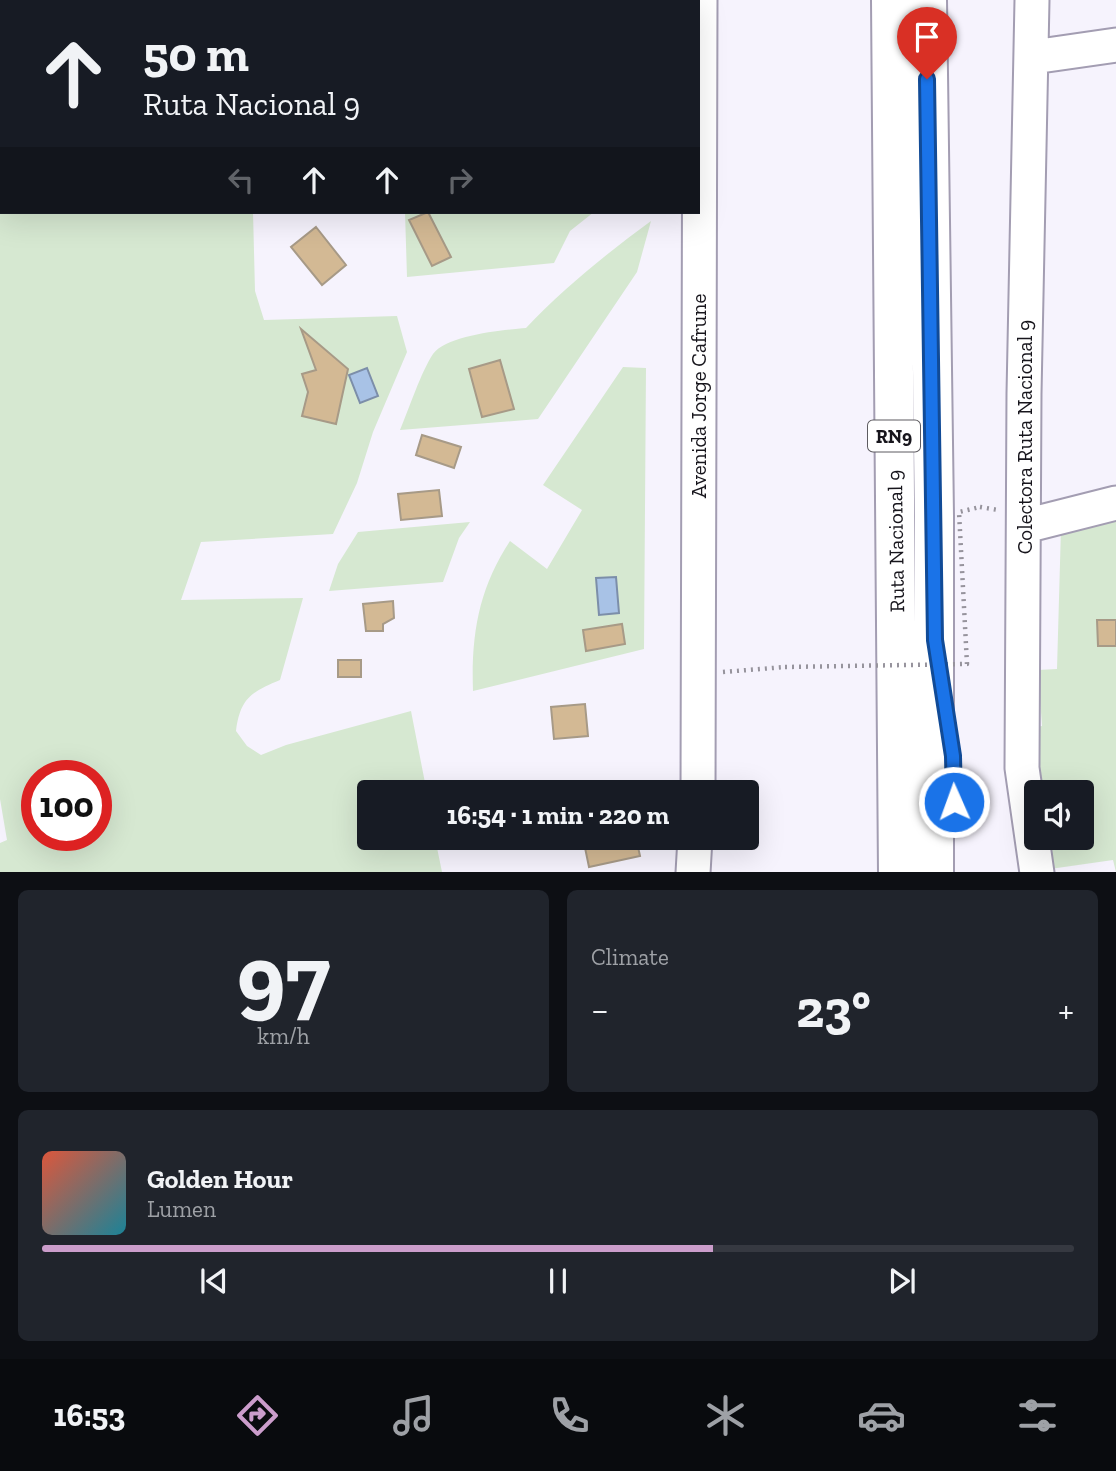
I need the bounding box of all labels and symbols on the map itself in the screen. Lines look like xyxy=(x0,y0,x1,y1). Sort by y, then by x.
pin xyxy=(897,7,957,79)
street label: Avenida Jorge Cafrune xyxy=(686,294,711,498)
street label: Colectora Ruta Nacional 9 xyxy=(1012,320,1037,554)
road number: RN9 xyxy=(868,420,920,452)
street label: Ruta Nacional 9 xyxy=(882,469,909,613)
speed limit sign: 100 xyxy=(21,760,112,851)
position arrow xyxy=(917,765,991,839)

